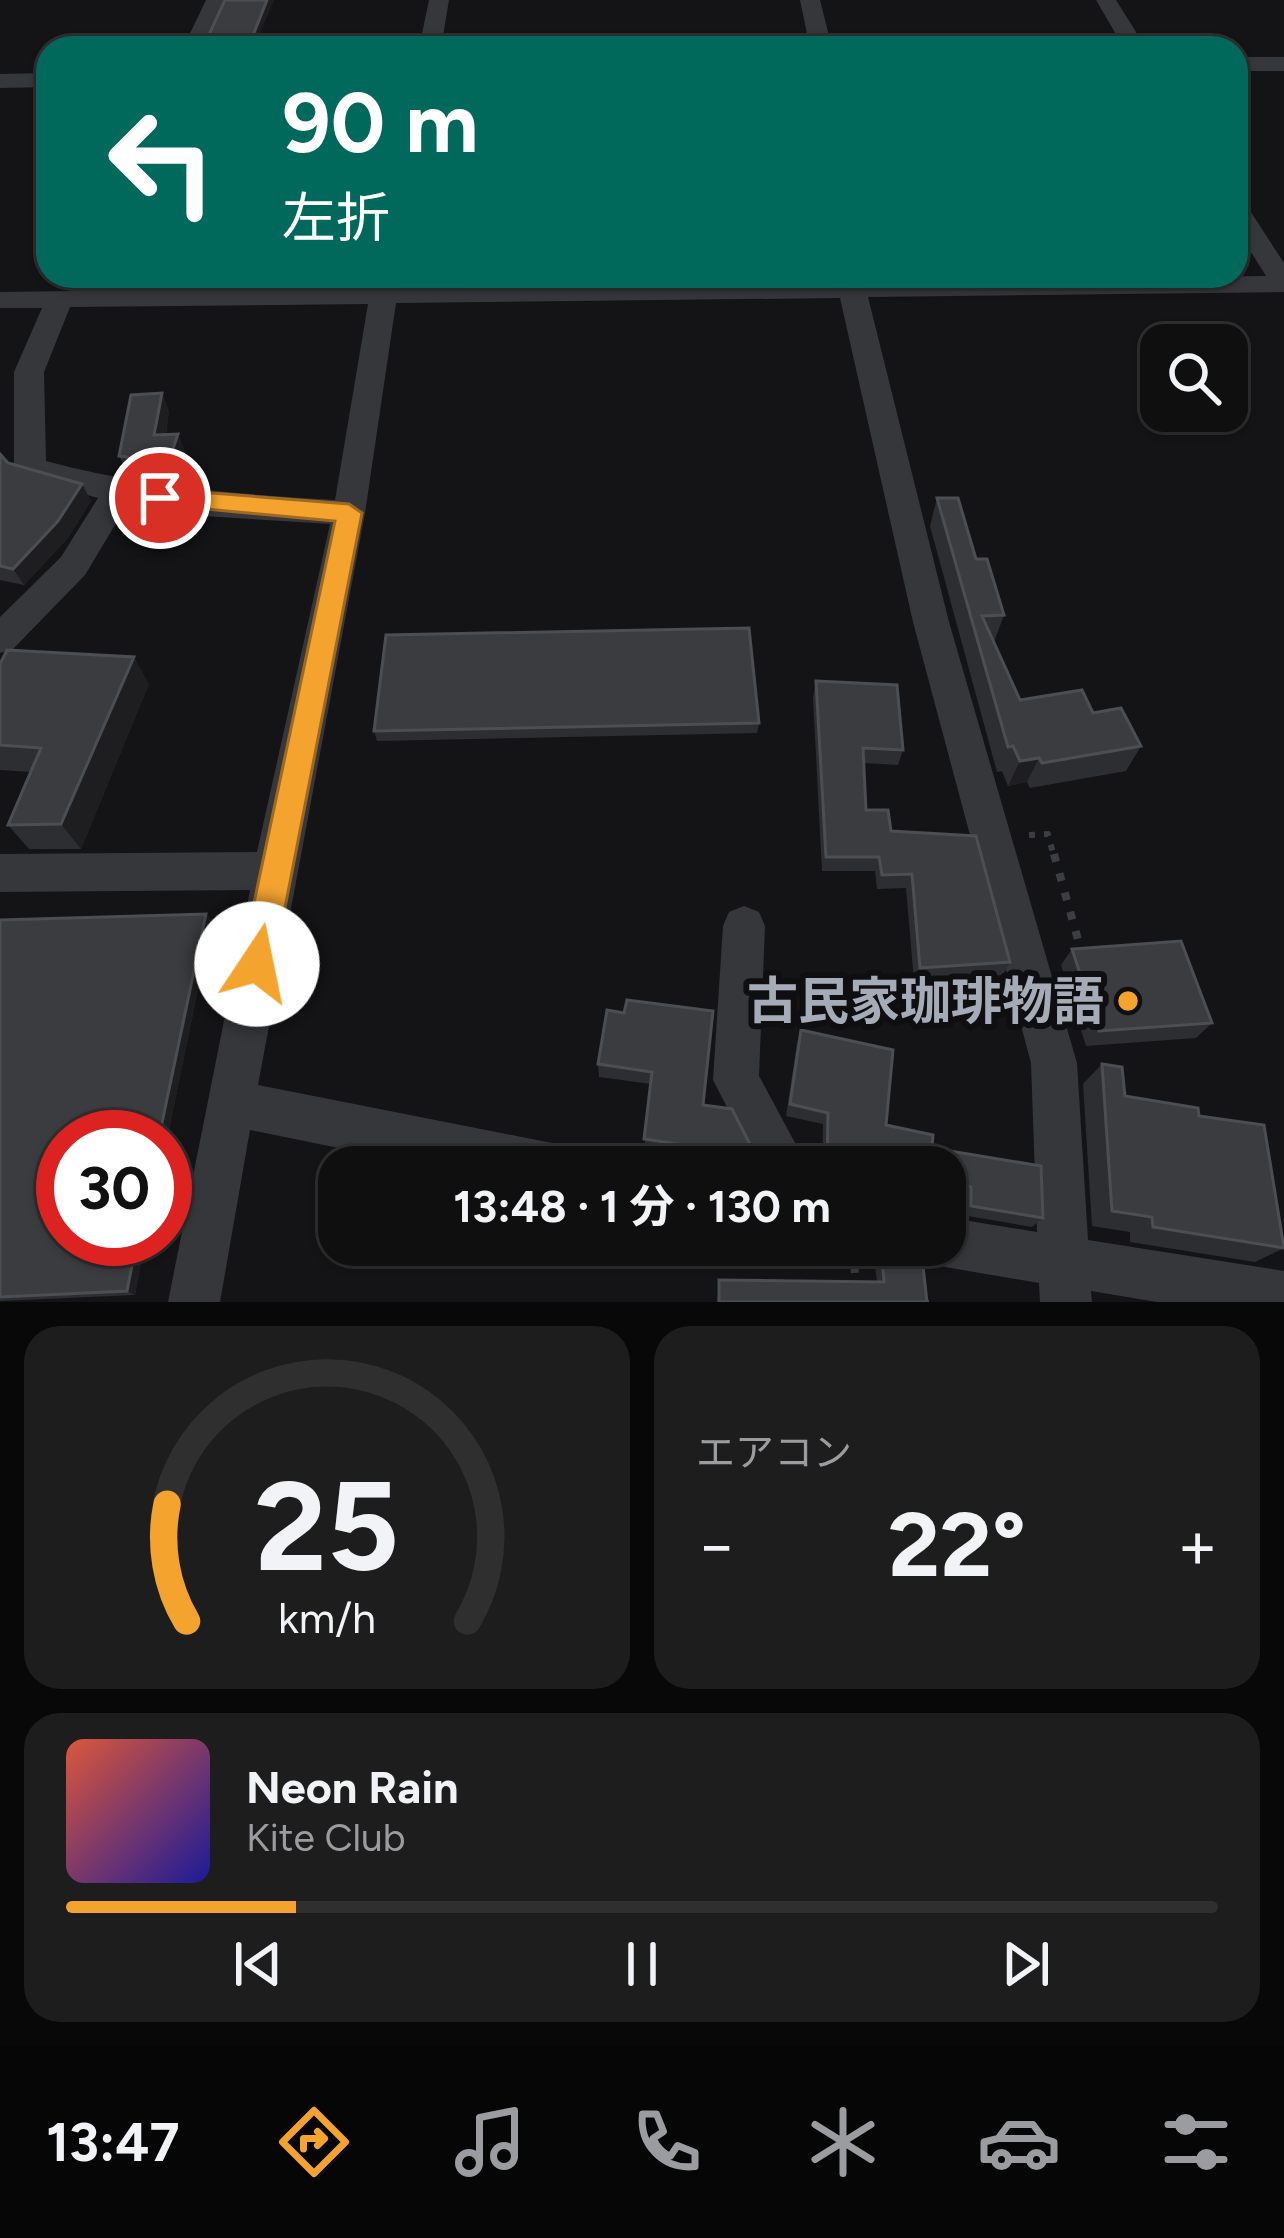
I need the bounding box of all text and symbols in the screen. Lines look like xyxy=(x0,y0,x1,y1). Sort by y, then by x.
text: 90 m xyxy=(282,72,478,173)
icon: left xyxy=(84,84,240,240)
text: 左折 xyxy=(282,186,390,251)
map controls xyxy=(1140,324,1248,432)
button: search xyxy=(1140,324,1248,432)
pin xyxy=(109,447,211,549)
icon: arrive xyxy=(127,465,193,531)
position arrow xyxy=(194,901,320,1027)
place label: 古民家珈琲物語 xyxy=(747,971,1104,1032)
marker: 古民家珈琲物語 xyxy=(1115,988,1141,1014)
speed limit sign: 30 xyxy=(36,1110,192,1266)
text: 13:48 · 1 分 · 130 m xyxy=(453,1179,831,1233)
text: エアコン xyxy=(696,1429,852,1476)
text: 25 xyxy=(255,1451,399,1601)
text: 22° xyxy=(888,1490,1026,1599)
text: − xyxy=(696,1505,737,1585)
text: + xyxy=(1177,1505,1218,1585)
text: km/h xyxy=(278,1591,376,1643)
text: Neon Rain xyxy=(246,1760,459,1814)
text: Kite Club xyxy=(246,1814,406,1861)
icon: previous xyxy=(225,1931,291,1997)
icon: pause xyxy=(609,1931,675,1997)
icon: next xyxy=(993,1931,1059,1997)
icon: directions xyxy=(272,2100,356,2184)
icon: music xyxy=(448,2100,532,2184)
icon: phone xyxy=(625,2100,709,2184)
icon: climate xyxy=(801,2100,885,2184)
icon: car xyxy=(977,2100,1061,2184)
icon: filters xyxy=(1154,2100,1238,2184)
text: 13:47 xyxy=(46,2110,179,2175)

